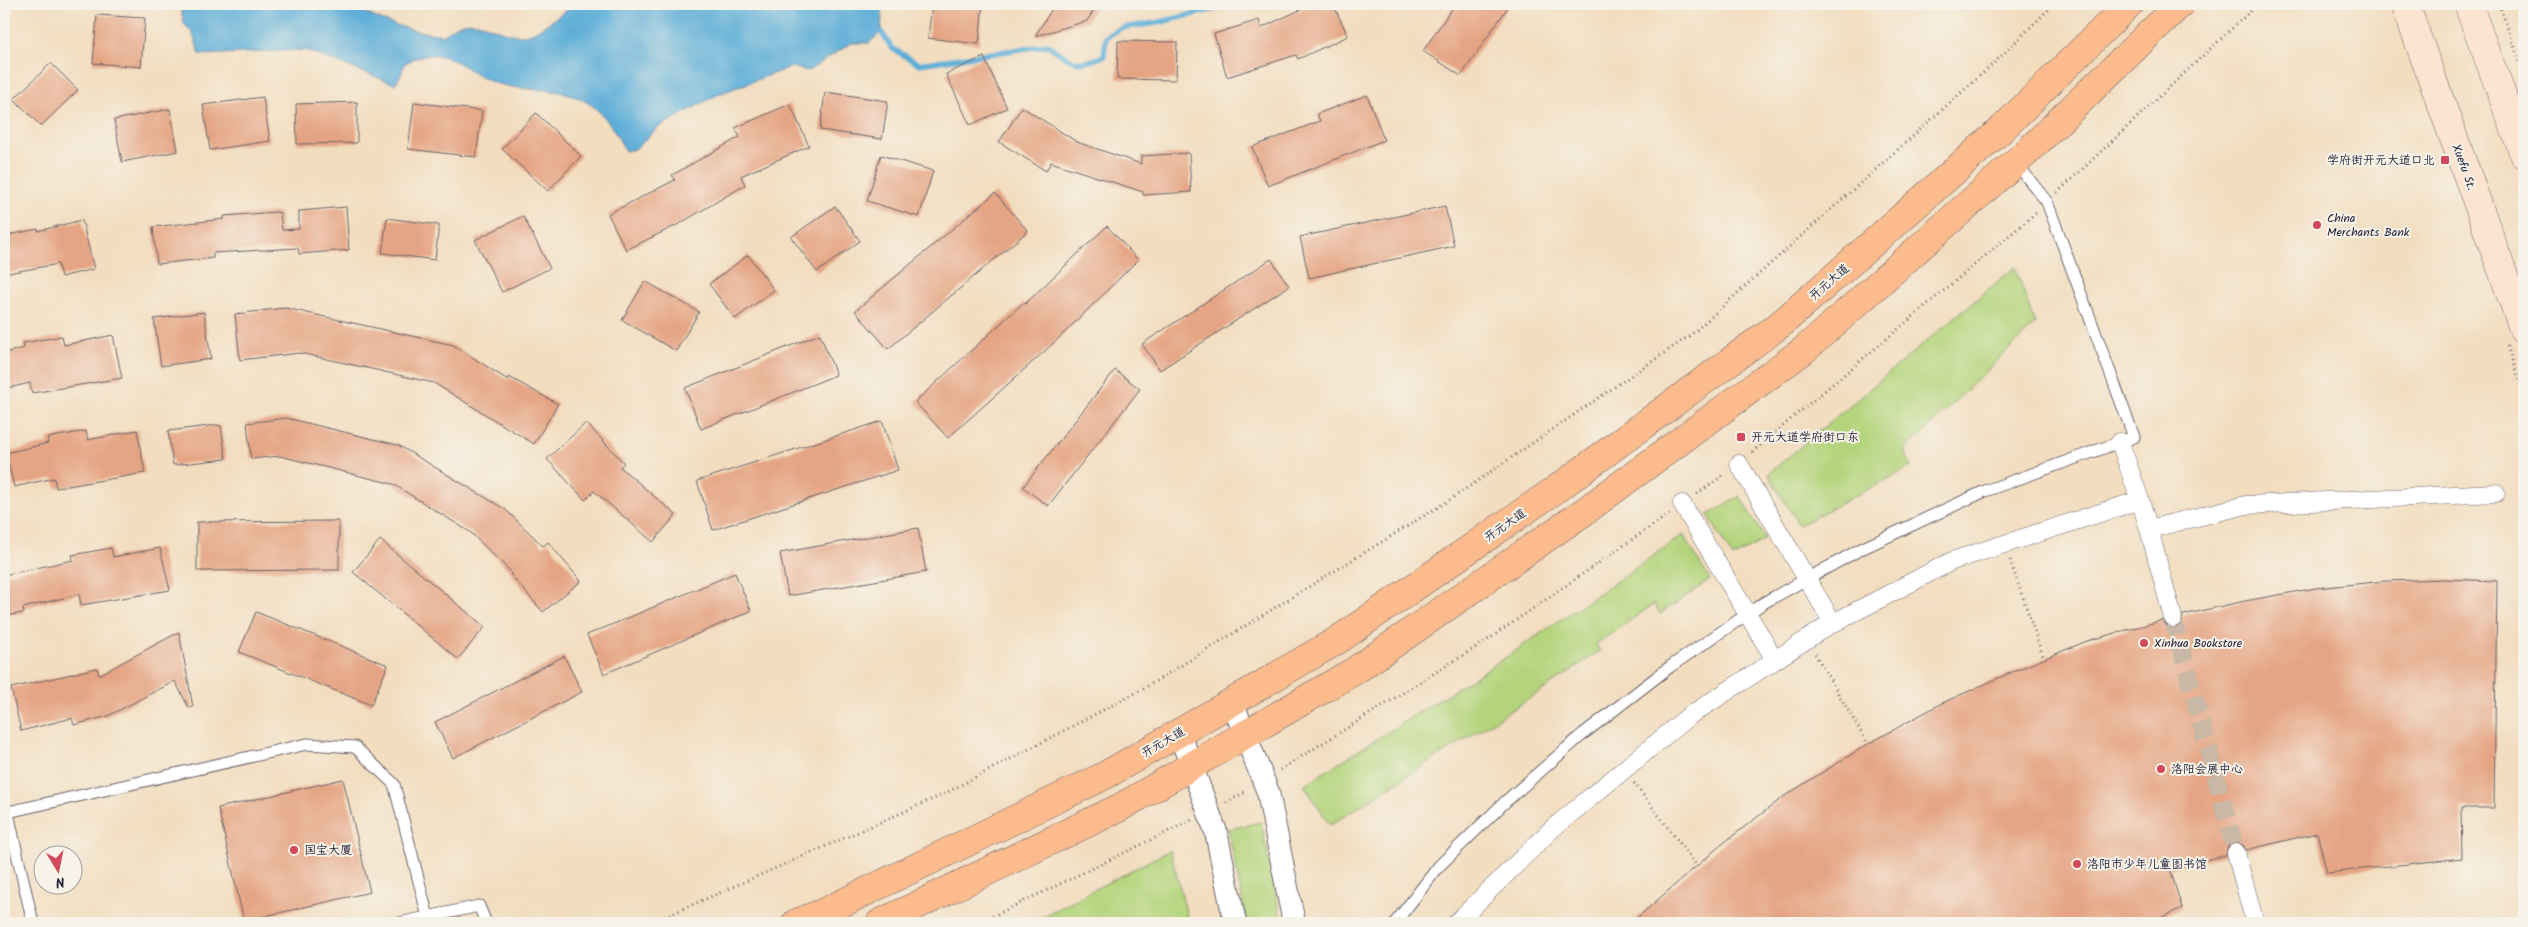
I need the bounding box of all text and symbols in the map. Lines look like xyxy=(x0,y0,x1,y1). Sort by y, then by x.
street label: Xuefu St. xyxy=(2446,142,2481,193)
place label: 学府街开元大道口北 xyxy=(2327,151,2435,170)
marker: 学府街开元大道口北 xyxy=(2439,154,2451,166)
place label: China Merchants Bank xyxy=(2327,209,2410,242)
marker: China Merchants Bank xyxy=(2311,219,2323,231)
street label: 开元大道 xyxy=(1805,259,1854,305)
place label: 开元大道学府街口东 xyxy=(1751,428,1859,447)
marker: 开元大道学府街口东 xyxy=(1735,431,1747,443)
street label: 开元大道 xyxy=(1480,504,1530,547)
place label: Xinhua Bookstore xyxy=(2154,634,2243,653)
marker: Xinhua Bookstore xyxy=(2138,637,2150,649)
street label: 开元大道 xyxy=(1138,722,1189,763)
place label: 洛阳会展中心 xyxy=(2171,760,2243,779)
marker: 洛阳会展中心 xyxy=(2155,763,2167,775)
place label: 国宝大厦 xyxy=(304,841,352,860)
north arrow xyxy=(32,844,82,894)
marker: 国宝大厦 xyxy=(288,844,300,856)
place label: 洛阳市少年儿童图书馆 xyxy=(2087,855,2207,874)
marker: 洛阳市少年儿童图书馆 xyxy=(2071,858,2083,870)
text: N xyxy=(54,870,66,893)

